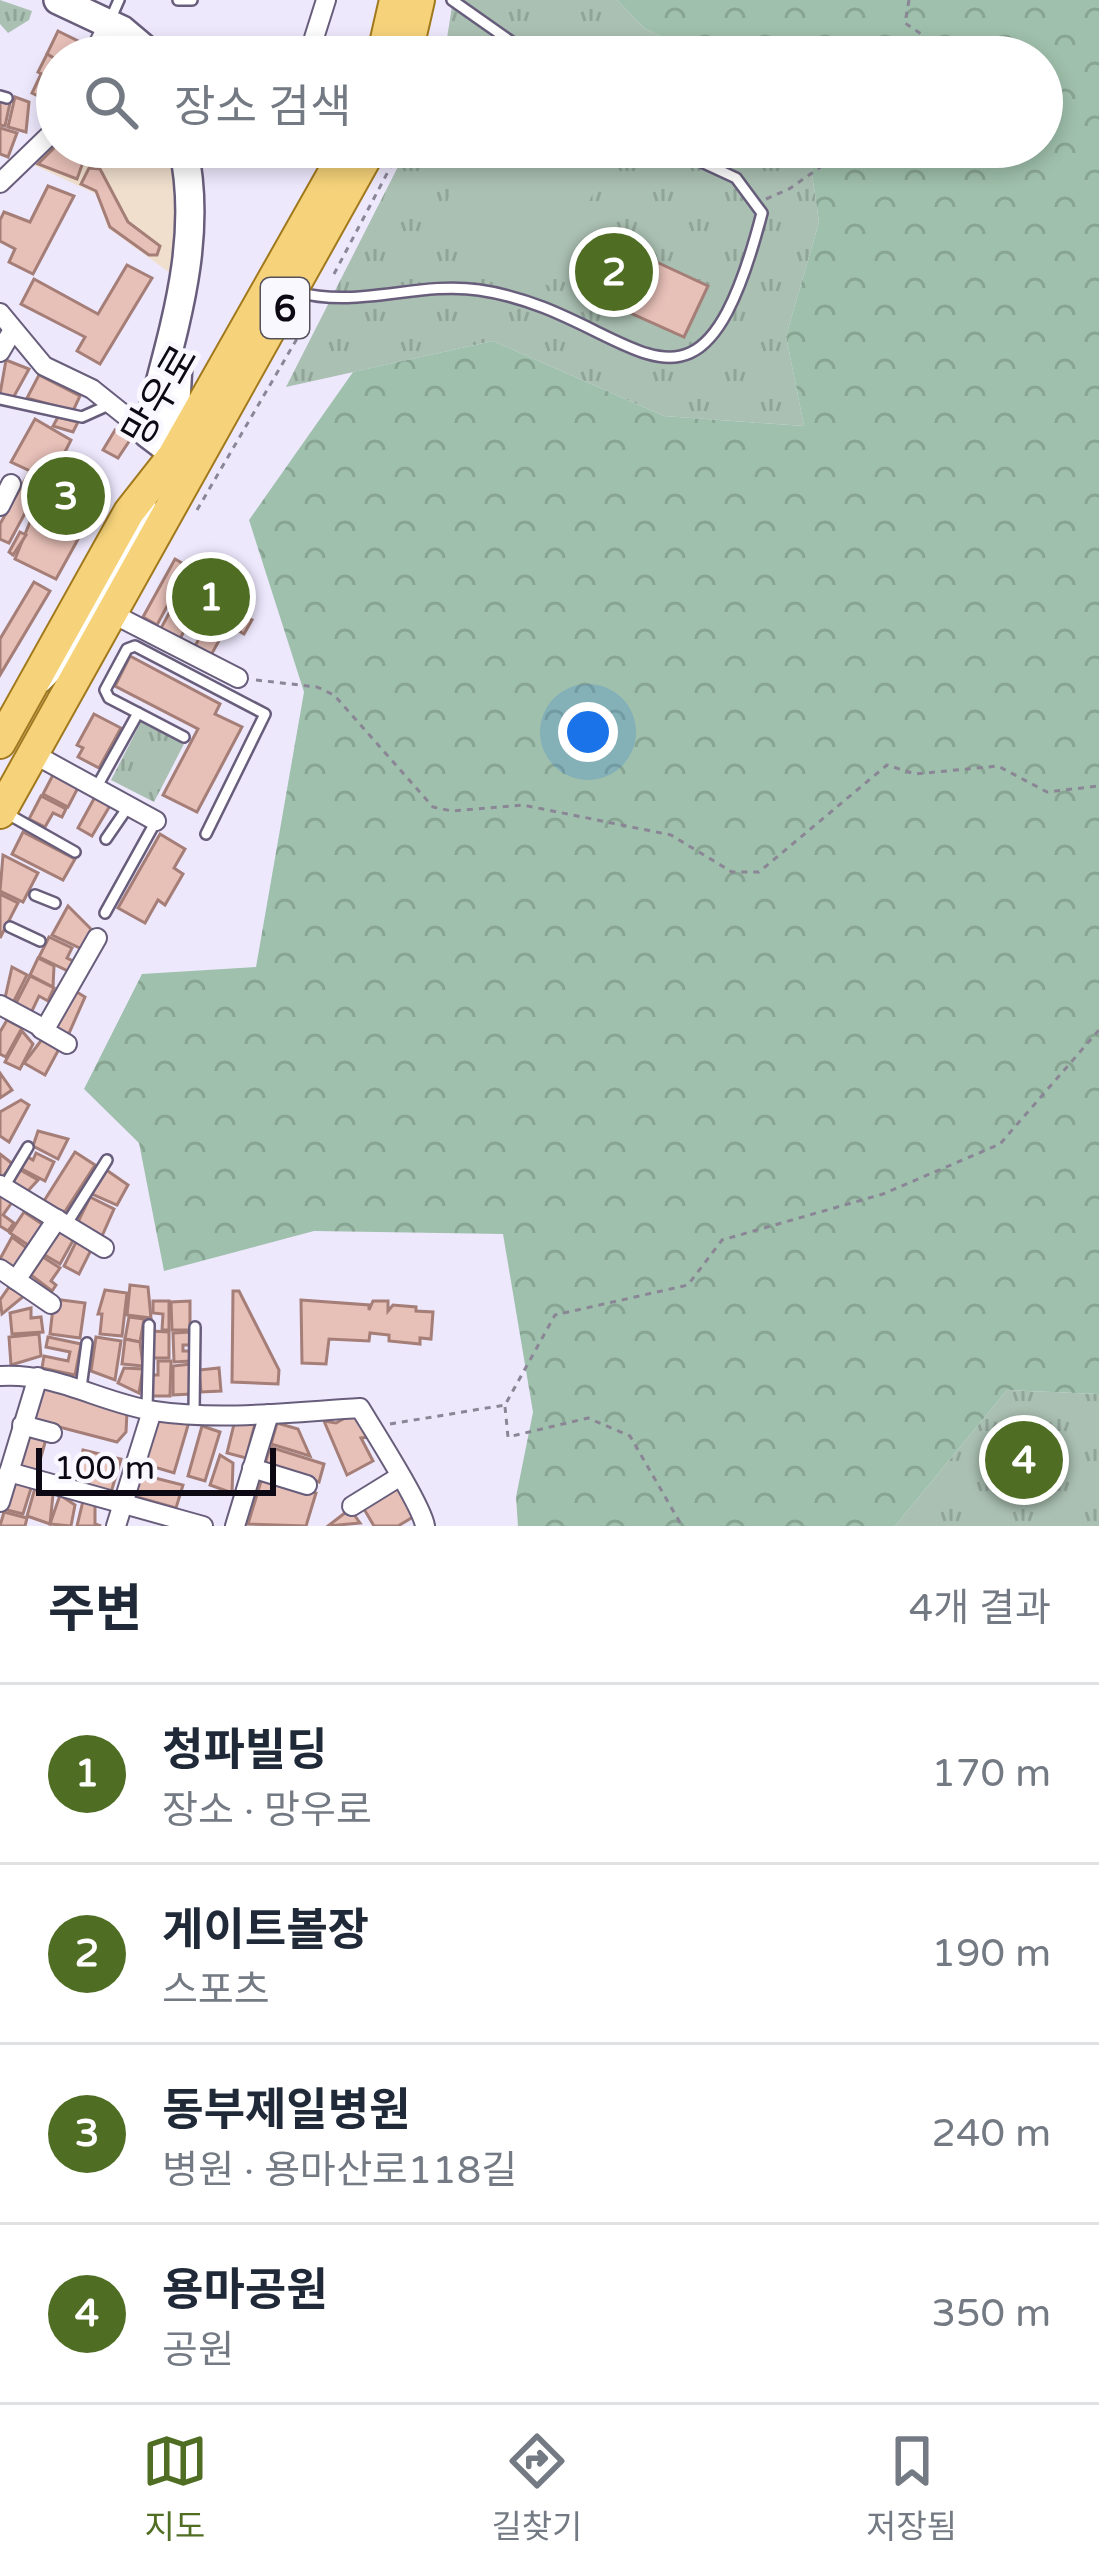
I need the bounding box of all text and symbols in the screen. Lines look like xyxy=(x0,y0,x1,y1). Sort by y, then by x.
search box xyxy=(36,36,1063,168)
icon: search xyxy=(78,69,144,135)
text: 장소 검색 xyxy=(174,81,351,135)
pin: 2 xyxy=(575,227,653,317)
road number: 6 xyxy=(261,278,309,338)
street label: 망우로 xyxy=(113,337,208,454)
pin: 3 xyxy=(27,451,105,541)
pin: 1 xyxy=(172,552,250,642)
your location xyxy=(558,702,618,762)
pin: 4 xyxy=(985,1415,1063,1505)
scale bar xyxy=(36,1442,276,1495)
text: 100 m xyxy=(54,1449,155,1488)
text: 주변 xyxy=(48,1579,142,1641)
text: 4개 결과 xyxy=(909,1585,1051,1632)
text: 청파빌딩 xyxy=(162,1724,328,1778)
text: 1 xyxy=(75,1750,99,1797)
text: 170 m xyxy=(932,1750,1051,1797)
text: 장소 · 망우로 xyxy=(162,1787,372,1834)
text: 게이트볼장 xyxy=(162,1904,369,1958)
text: 2 xyxy=(75,1930,99,1977)
text: 190 m xyxy=(932,1930,1051,1977)
text: 스포츠 xyxy=(162,1967,270,2014)
text: 동부제일병원 xyxy=(162,2084,410,2138)
text: 3 xyxy=(75,2110,99,2157)
text: 240 m xyxy=(932,2110,1051,2157)
text: 병원 · 용마산로118길 xyxy=(162,2147,517,2194)
text: 용마공원 xyxy=(162,2264,328,2318)
text: 4 xyxy=(75,2290,99,2337)
text: 350 m xyxy=(932,2290,1051,2337)
text: 공원 xyxy=(162,2327,234,2374)
tab: 지도 xyxy=(142,2428,208,2548)
tab: 길찾기 xyxy=(491,2428,582,2548)
tab: 저장됨 xyxy=(866,2428,957,2548)

